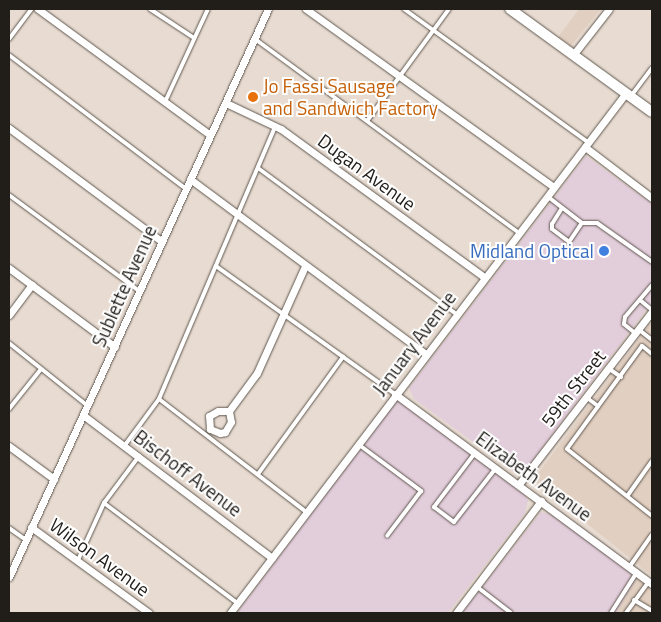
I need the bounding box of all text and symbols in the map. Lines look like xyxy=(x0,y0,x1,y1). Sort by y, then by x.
place label: Jo Fassi Sausage and Sandwich Factory xyxy=(263,75,438,119)
marker: Jo Fassi Sausage and Sandwich Factory xyxy=(247,91,259,103)
street label: Dugan Avenue xyxy=(314,129,420,215)
street label: Sublette Avenue xyxy=(87,222,161,350)
place label: Midland Optical xyxy=(470,240,594,262)
marker: Midland Optical xyxy=(598,245,610,257)
street label: January Avenue xyxy=(368,287,460,399)
street label: 59th Street xyxy=(536,345,610,431)
street label: Bischoff Avenue xyxy=(129,425,247,521)
street label: Elizabeth Avenue xyxy=(472,426,596,526)
street label: Wilson Avenue xyxy=(46,513,154,601)

